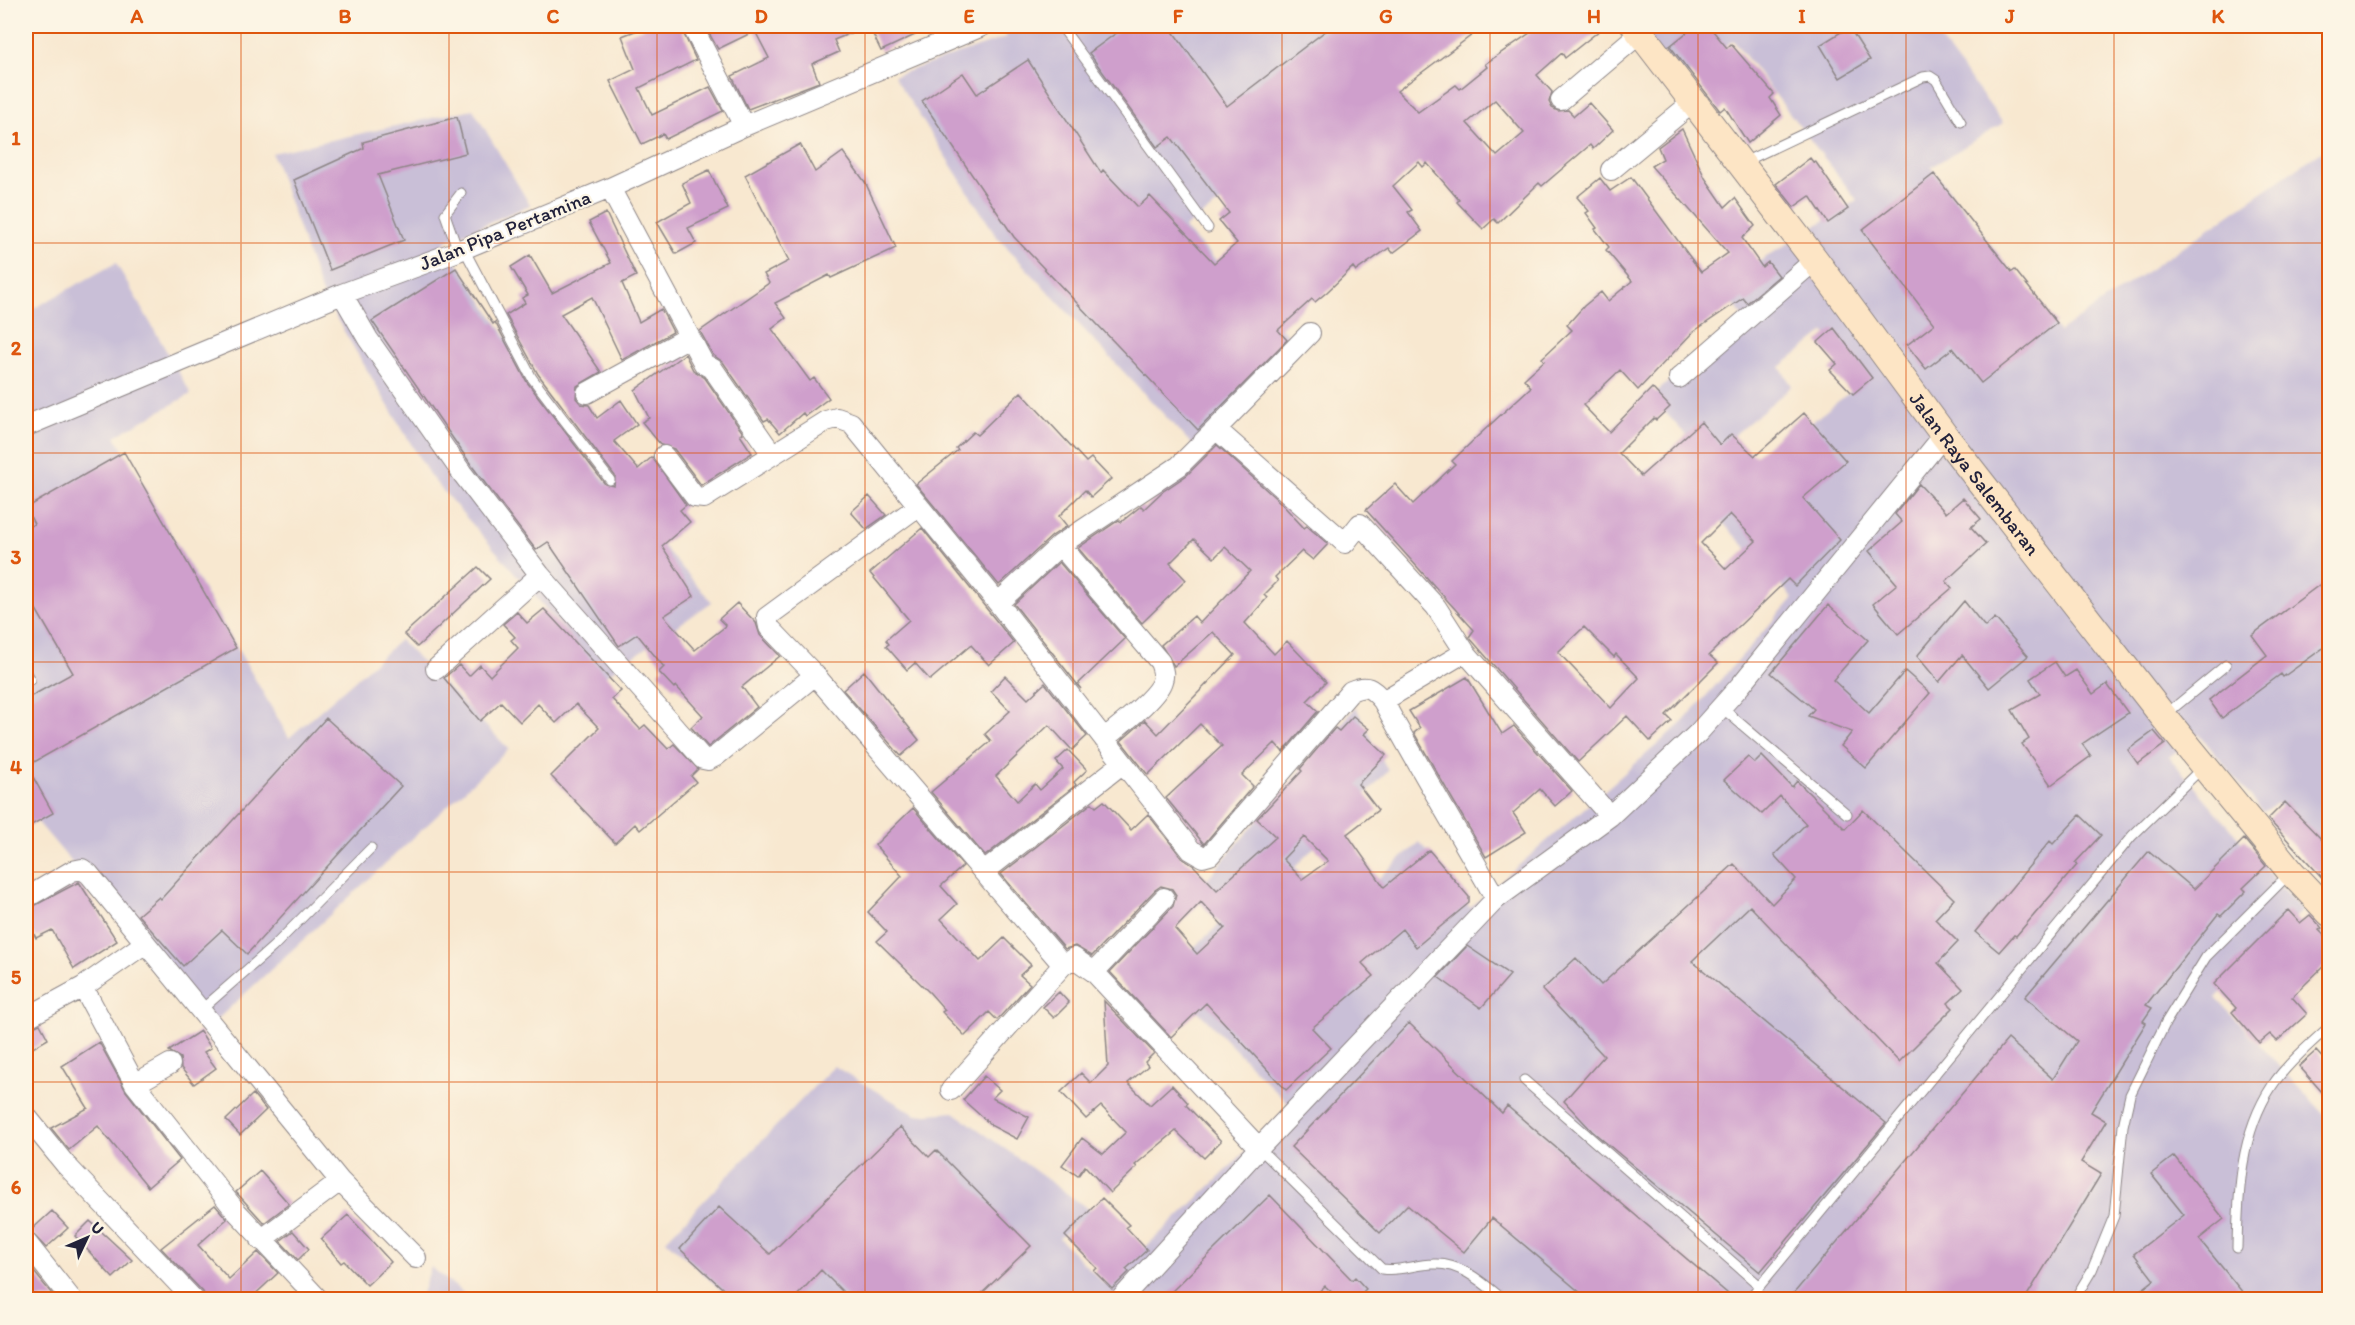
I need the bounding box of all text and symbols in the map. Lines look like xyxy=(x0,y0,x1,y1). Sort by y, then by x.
text: A xyxy=(130,4,144,28)
text: B xyxy=(339,4,352,28)
text: C xyxy=(547,4,560,28)
text: D xyxy=(754,4,768,28)
text: E xyxy=(963,4,975,28)
text: F xyxy=(1173,4,1184,28)
text: G xyxy=(1379,4,1393,28)
text: H xyxy=(1587,4,1601,28)
text: I xyxy=(1798,4,1806,28)
text: J xyxy=(2004,4,2015,28)
text: K xyxy=(2212,4,2226,28)
text: 1 xyxy=(11,126,21,150)
street label: Jalan Pipa Pertamina xyxy=(416,185,594,275)
text: 2 xyxy=(11,336,22,360)
street label: Jalan Raya Salembaran xyxy=(1904,387,2045,560)
text: 3 xyxy=(11,545,22,569)
text: 4 xyxy=(10,755,22,779)
text: 5 xyxy=(11,965,22,989)
text: 6 xyxy=(11,1175,22,1199)
north arrow xyxy=(57,1208,117,1268)
text: U xyxy=(87,1218,108,1238)

